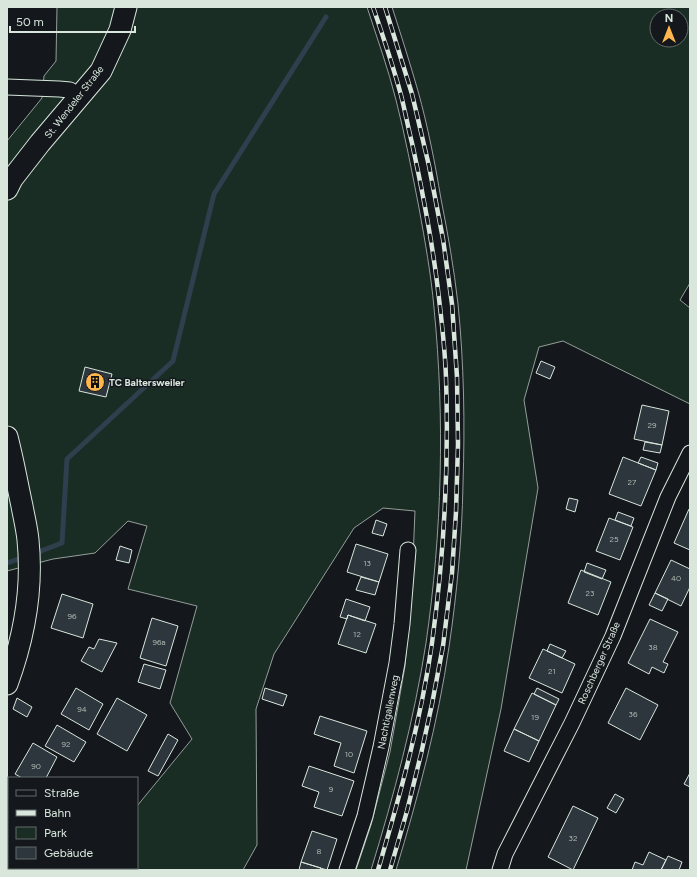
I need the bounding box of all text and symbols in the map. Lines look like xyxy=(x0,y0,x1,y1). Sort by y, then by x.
scale bar xyxy=(10,8,135,34)
north arrow xyxy=(649,8,689,48)
text: N xyxy=(665,12,673,25)
text: 50 m xyxy=(16,15,44,29)
street label: St. Wendeler Straße xyxy=(41,62,107,141)
building icon: TC Baltersweiler xyxy=(84,371,106,393)
place label: TC Baltersweiler xyxy=(109,376,185,389)
house number: 29 xyxy=(648,420,657,430)
house number: 27 xyxy=(628,477,637,487)
house number: 25 xyxy=(609,534,619,544)
house number: 13 xyxy=(363,558,371,568)
house number: 40 xyxy=(671,573,681,583)
house number: 23 xyxy=(586,588,594,598)
house number: 96 xyxy=(67,611,77,621)
street label: Roschberger Straße xyxy=(575,619,623,706)
house number: 12 xyxy=(353,629,361,639)
house number: 96a xyxy=(152,637,166,647)
house number: 38 xyxy=(648,642,658,652)
house number: 21 xyxy=(548,666,556,676)
street label: Nachtigallenweg xyxy=(374,674,402,750)
house number: 94 xyxy=(77,704,87,714)
house number: 36 xyxy=(629,709,638,719)
house number: 19 xyxy=(531,712,539,722)
house number: 92 xyxy=(62,739,71,749)
house number: 10 xyxy=(345,749,353,759)
house number: 90 xyxy=(31,761,41,771)
legend xyxy=(8,777,138,869)
house number: 9 xyxy=(329,784,334,794)
text: Straße xyxy=(44,786,80,800)
text: Bahn xyxy=(44,806,71,820)
text: Park xyxy=(44,826,67,840)
house number: 32 xyxy=(569,833,577,843)
text: Gebäude xyxy=(44,846,94,860)
house number: 8 xyxy=(317,846,322,856)

